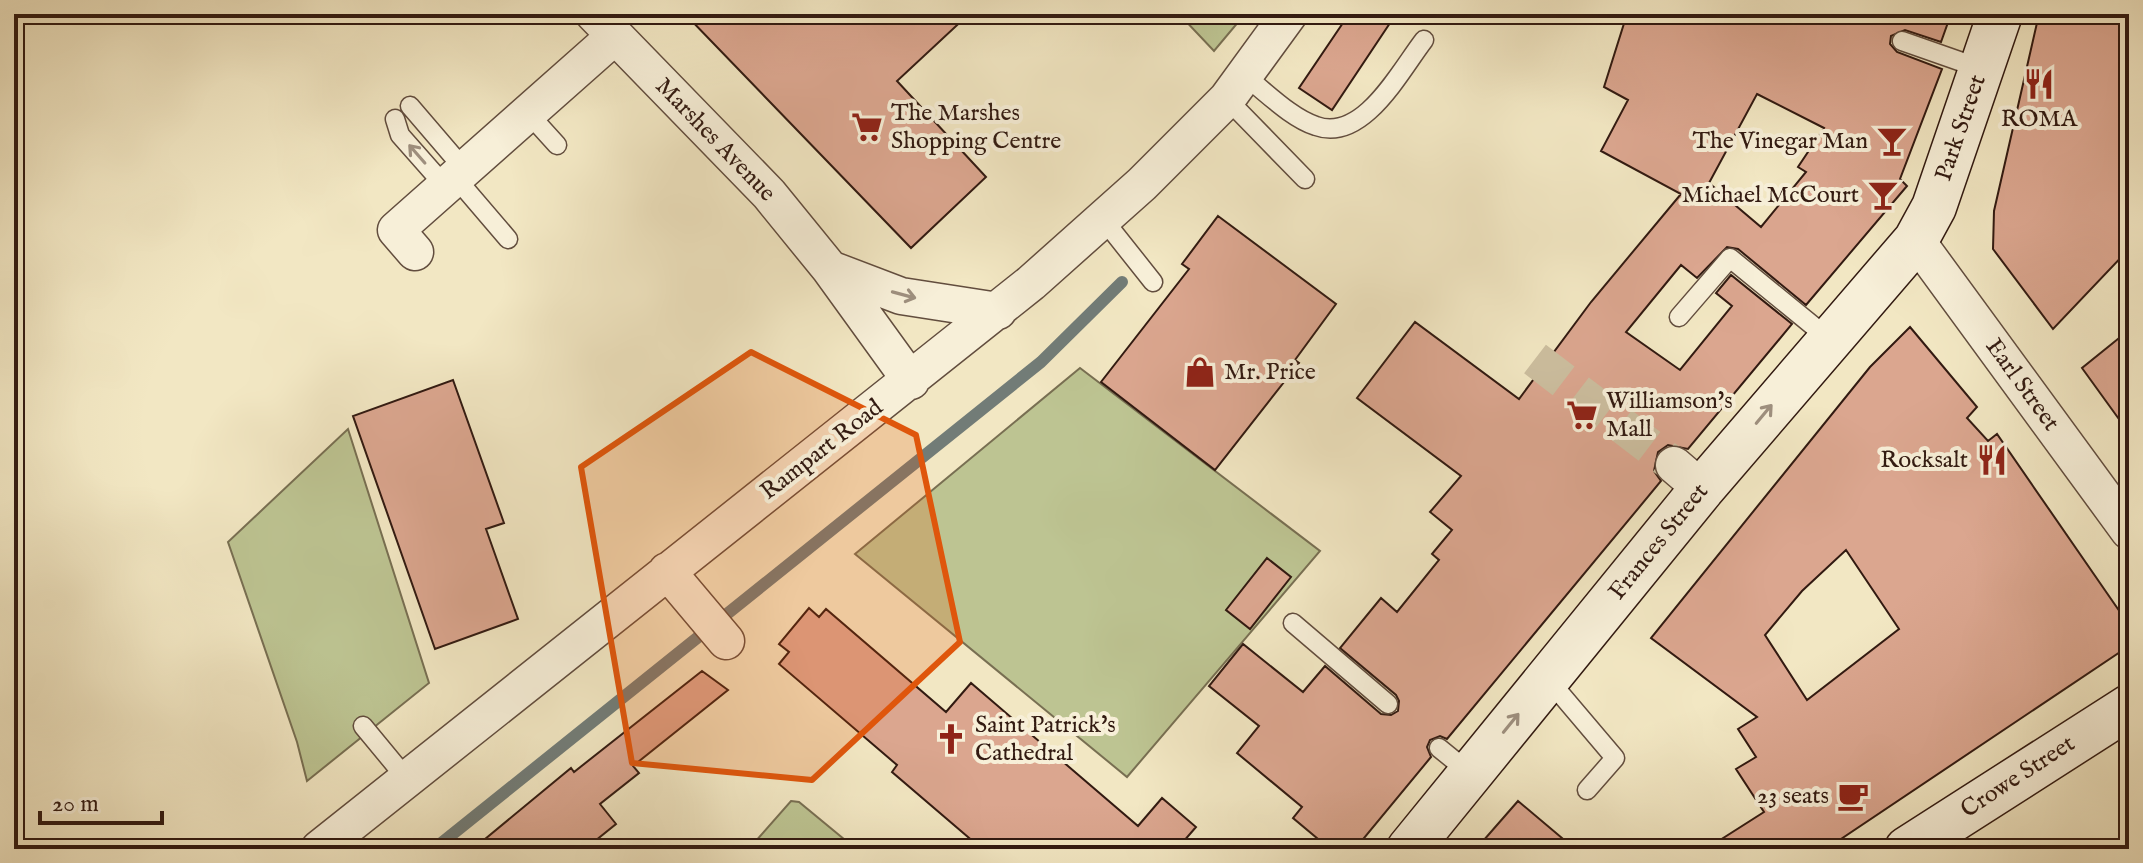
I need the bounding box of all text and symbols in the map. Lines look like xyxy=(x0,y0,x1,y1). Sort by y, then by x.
restaurant icon: ROMA xyxy=(2022,67,2056,101)
street label: Marshes Avenue xyxy=(648,71,782,209)
street label: Park Street xyxy=(1928,71,1994,185)
place label: The Marshes Shopping Centre xyxy=(891,98,1061,157)
place label: ROMA xyxy=(2001,104,2078,135)
supermarket icon: The Marshes Shopping Centre xyxy=(850,110,884,144)
bar icon: The Vinegar Man xyxy=(1875,124,1909,158)
place label: The Vinegar Man xyxy=(1692,126,1868,157)
one-way arrow xyxy=(408,145,426,165)
bar icon: Michael McCourt xyxy=(1866,178,1900,212)
place label: Michael McCourt xyxy=(1682,180,1859,211)
one-way arrow xyxy=(890,289,916,304)
street label: Earl Street xyxy=(1978,333,2066,437)
shop icon: Mr. Price xyxy=(1183,355,1217,389)
place label: Mr. Price xyxy=(1224,357,1316,388)
place label: Williamson's Mall xyxy=(1606,386,1733,445)
street label: Rampart Road xyxy=(755,392,890,507)
supermarket icon: Williamson's Mall xyxy=(1565,398,1599,432)
one-way arrow xyxy=(1755,404,1773,425)
restaurant icon: Rocksalt xyxy=(1975,443,2009,477)
place label: Rocksalt xyxy=(1880,445,1968,476)
street label: Frances Street xyxy=(1602,477,1716,607)
place label: Saint Patrick's Cathedral xyxy=(975,710,1116,769)
one-way arrow xyxy=(1502,714,1520,734)
church icon: Saint Patrick's Cathedral xyxy=(934,722,968,756)
street label: Crowe Street xyxy=(1955,729,2081,825)
scale bar xyxy=(40,775,162,825)
cafe icon: 23 seats xyxy=(1836,779,1870,813)
place label: 23 seats xyxy=(1757,781,1829,812)
text: 20 m xyxy=(52,789,99,820)

